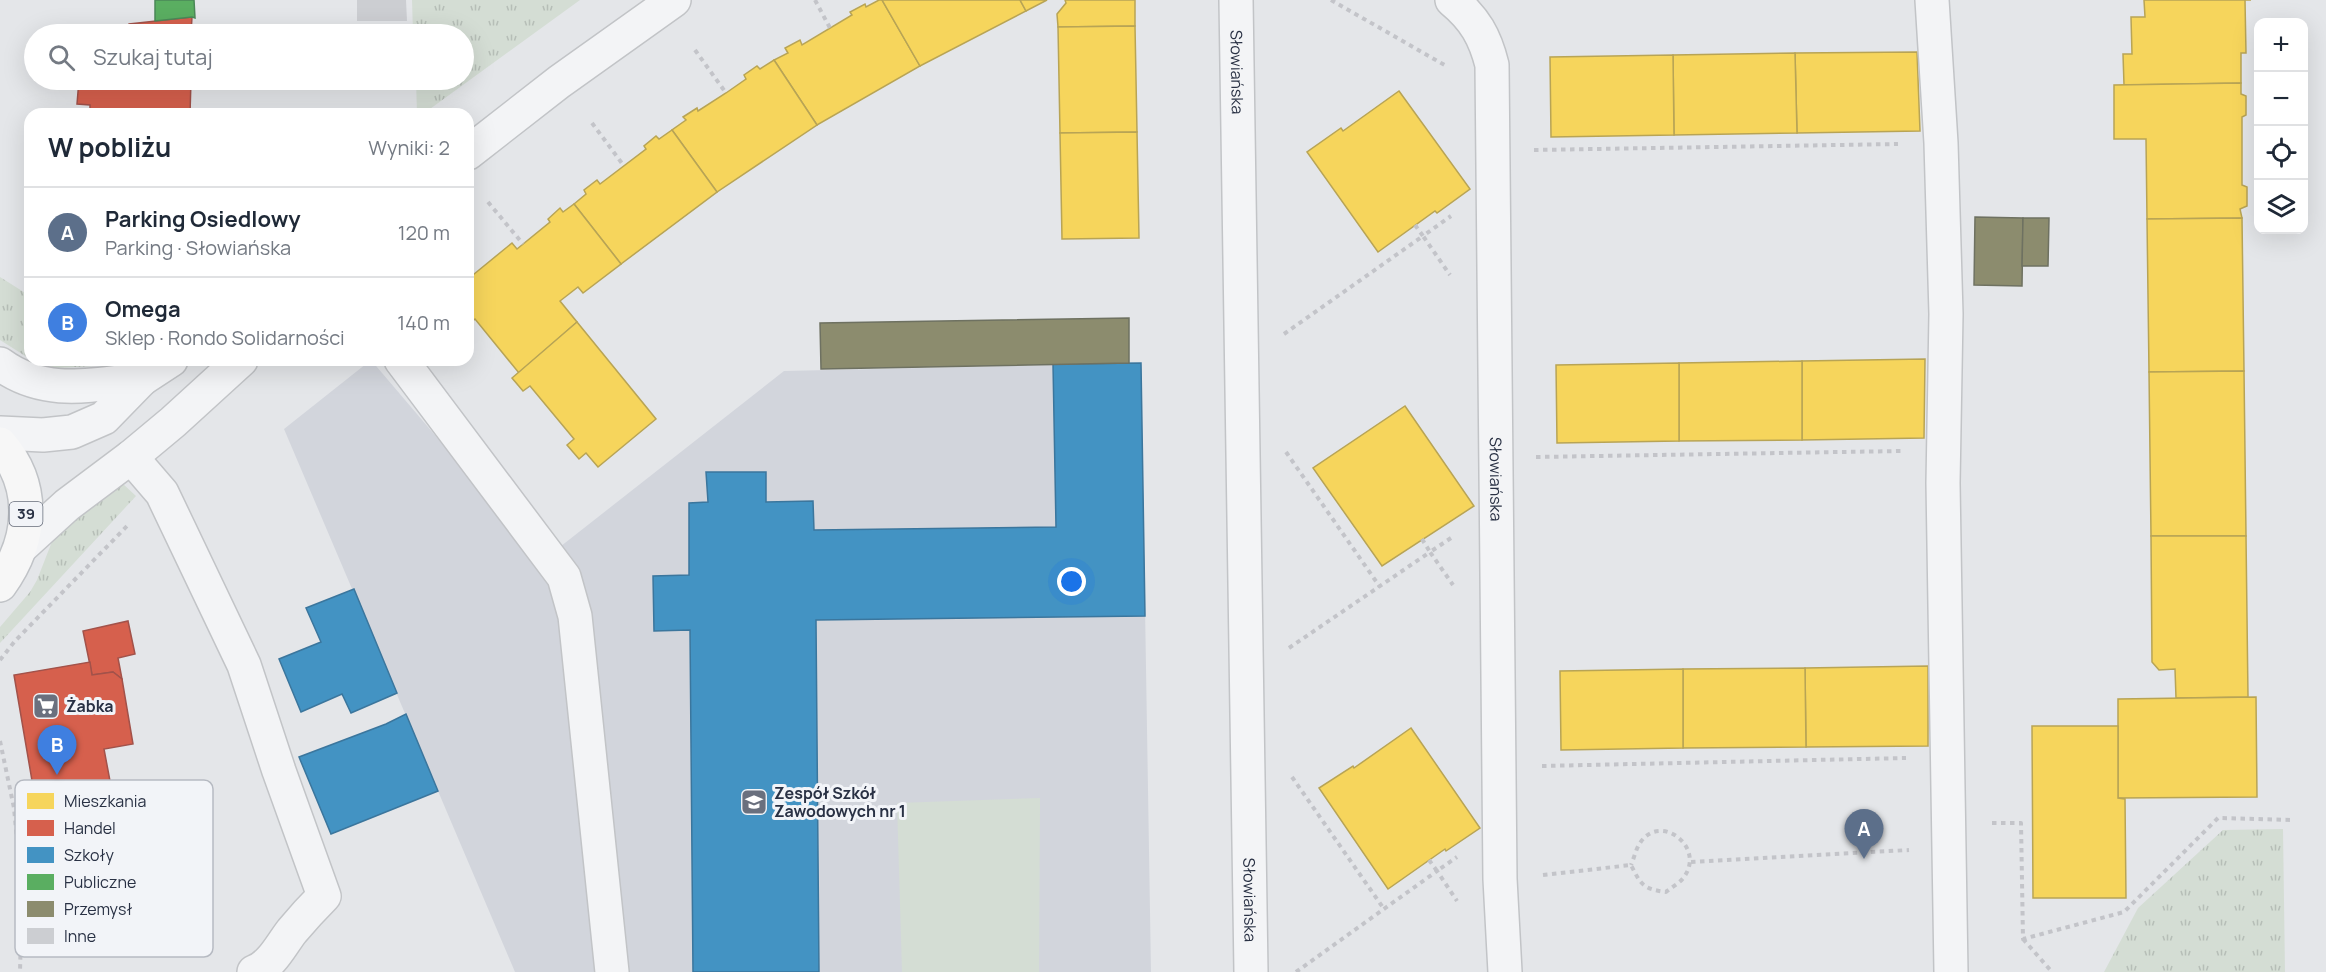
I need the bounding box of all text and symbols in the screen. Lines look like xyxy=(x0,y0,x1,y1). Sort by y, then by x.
map controls xyxy=(2254,18,2308,234)
button: + xyxy=(2254,18,2308,72)
search box xyxy=(24,24,474,90)
street label: Słowiańska xyxy=(1225,30,1249,114)
icon: search xyxy=(45,41,78,74)
text: Szukaj tutaj xyxy=(93,42,213,72)
button: − xyxy=(2254,72,2308,126)
button: locate xyxy=(2254,126,2308,180)
text: W pobliżu xyxy=(48,129,171,165)
text: Wyniki: 2 xyxy=(368,134,450,161)
button: layers xyxy=(2254,180,2308,234)
text: Parking Osiedlowy xyxy=(105,204,301,234)
text: A xyxy=(61,219,74,246)
text: 120 m xyxy=(398,219,450,246)
text: Parking · Słowiańska xyxy=(105,234,291,261)
text: Omega xyxy=(105,294,181,324)
text: B xyxy=(61,309,74,336)
text: 140 m xyxy=(397,309,450,336)
text: Sklep · Rondo Solidarności xyxy=(105,324,345,351)
street label: Słowiańska xyxy=(1485,437,1507,521)
road number: 39 xyxy=(9,502,42,526)
your location xyxy=(1057,567,1086,596)
supermarket icon: Żabka xyxy=(31,691,61,721)
place label: Żabka xyxy=(66,695,114,717)
pin: B xyxy=(38,726,76,775)
legend xyxy=(15,780,213,957)
place label: Zespół Szkół Zawodowych nr 1 xyxy=(774,782,906,822)
school or university icon: Zespół Szkół Zawodowych nr 1 xyxy=(739,787,769,817)
text: Mieszkania xyxy=(64,790,146,812)
pin: A xyxy=(1844,810,1884,859)
text: Handel xyxy=(64,817,116,839)
text: Szkoły xyxy=(64,844,115,866)
street label: Słowiańska xyxy=(1238,858,1262,942)
text: Publiczne xyxy=(64,871,136,893)
text: Przemysł xyxy=(64,898,132,920)
text: Inne xyxy=(64,925,96,947)

